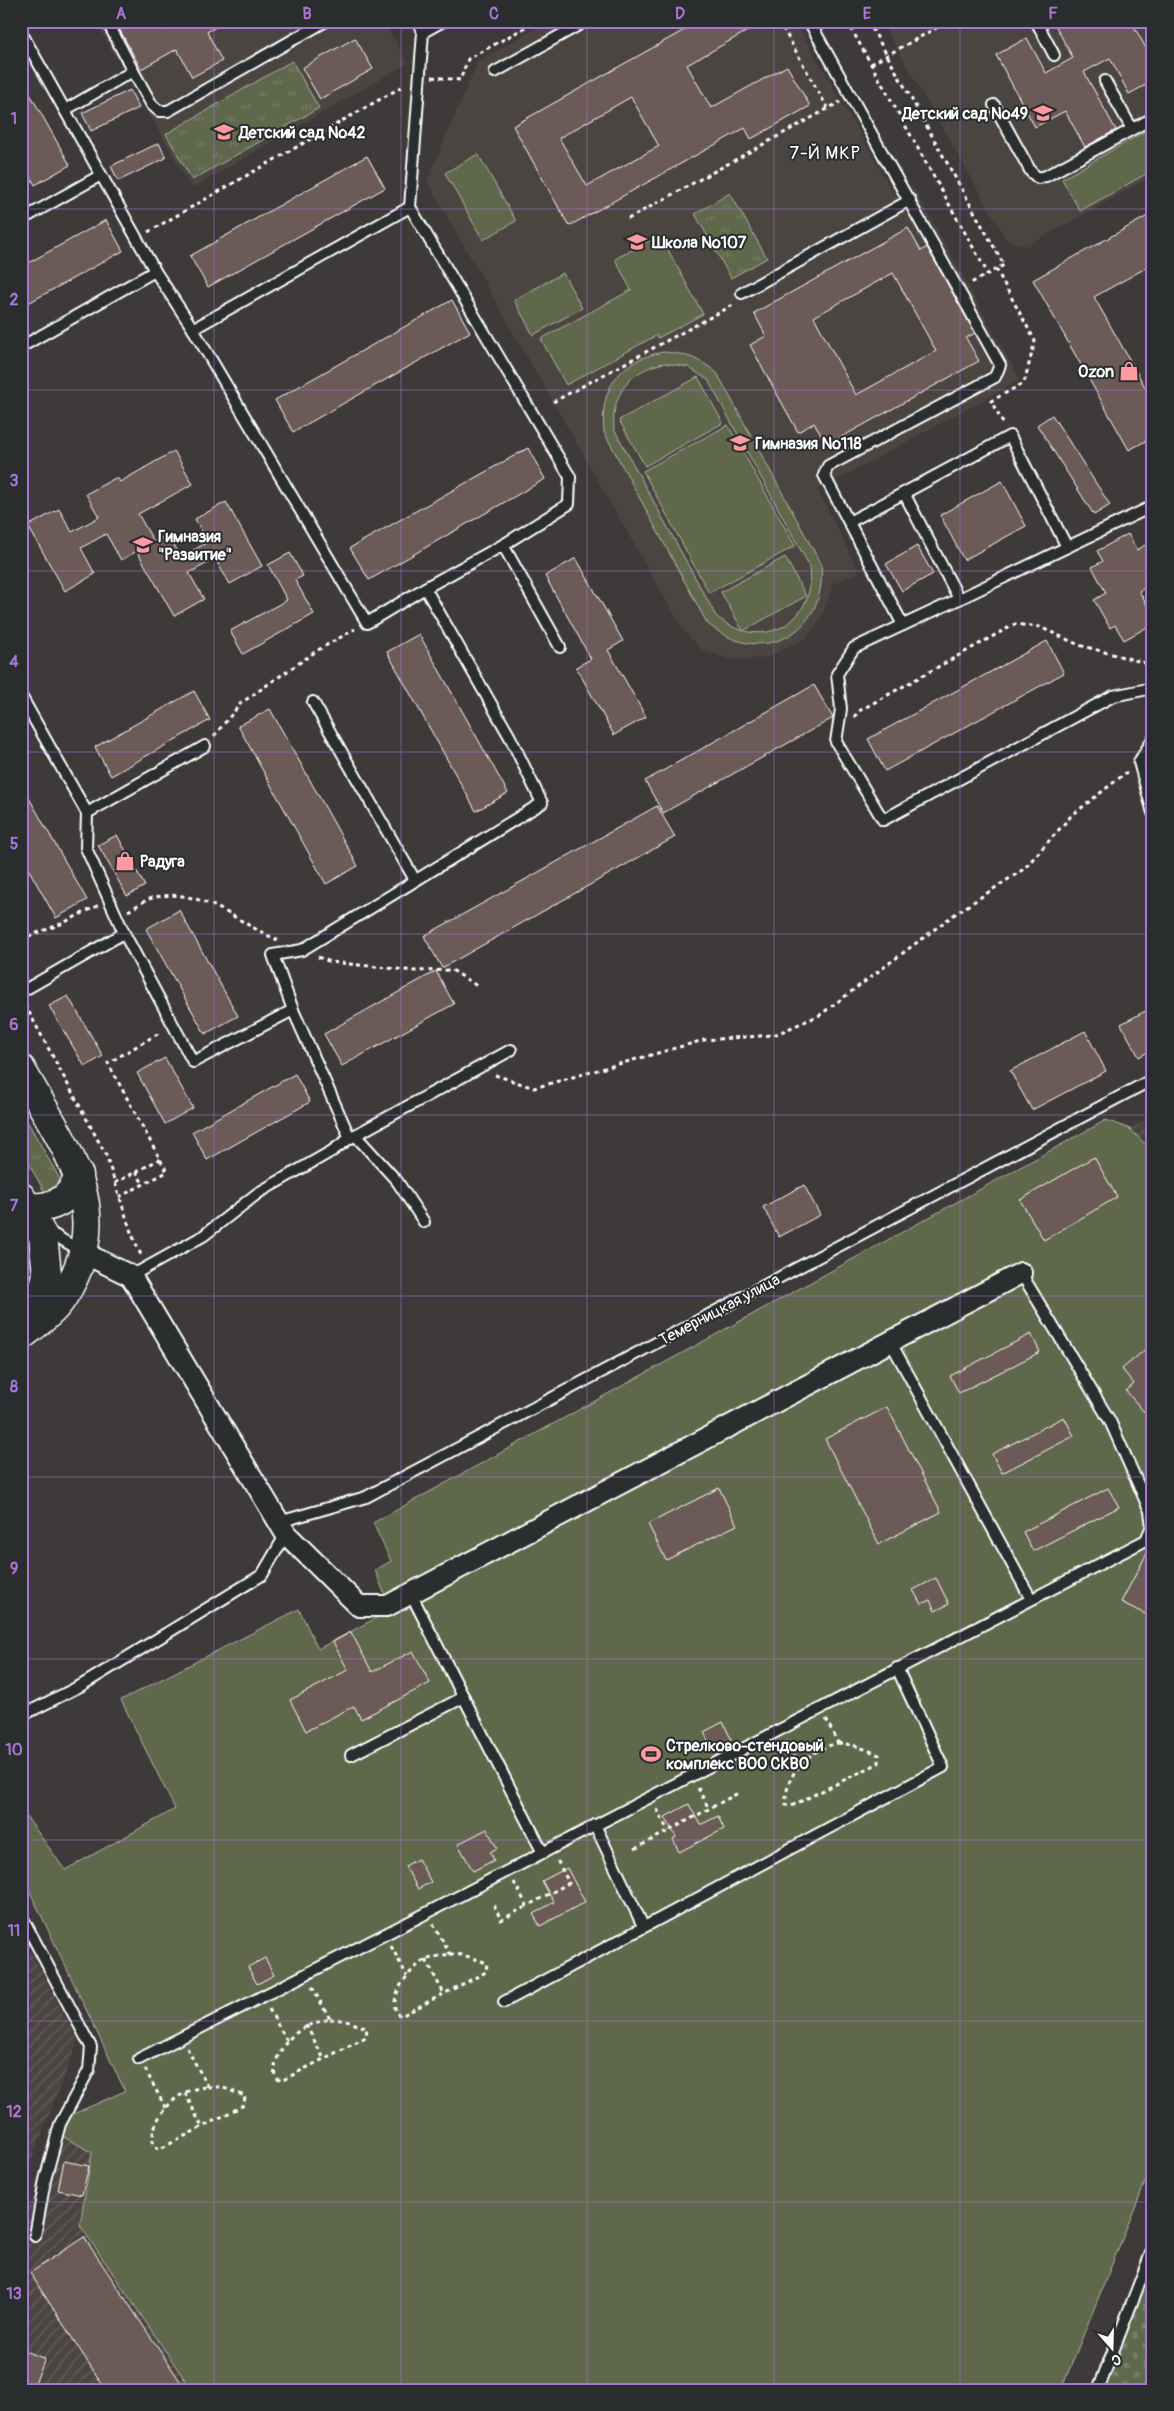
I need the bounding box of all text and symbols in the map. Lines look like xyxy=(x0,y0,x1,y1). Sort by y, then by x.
text: A xyxy=(116,4,127,24)
text: B xyxy=(302,4,312,24)
text: C xyxy=(489,4,499,24)
text: D xyxy=(675,4,685,24)
text: E xyxy=(863,4,872,24)
text: F xyxy=(1048,4,1058,24)
school or university icon: Детский сад №49 xyxy=(1032,102,1054,124)
place label: Детский сад №49 xyxy=(901,104,1028,124)
text: 1 xyxy=(11,109,17,129)
school or university icon: Детский сад №42 xyxy=(213,121,235,143)
place label: Детский сад №42 xyxy=(238,123,365,143)
district label: 7-Й МКР xyxy=(789,142,861,165)
school or university icon: Школа №107 xyxy=(626,231,648,253)
place label: Школа №107 xyxy=(651,233,747,253)
text: 2 xyxy=(10,290,19,310)
shop icon: Ozon xyxy=(1118,360,1140,382)
place label: Ozon xyxy=(1078,362,1114,382)
school or university icon: Гимназия №118 xyxy=(729,432,751,454)
place label: Гимназия №118 xyxy=(755,434,862,454)
text: 3 xyxy=(10,471,19,491)
place label: Гимназия "Развитие" xyxy=(158,527,232,565)
school or university icon: Гимназия "Развитие" xyxy=(132,534,154,556)
text: 4 xyxy=(9,652,19,672)
text: 5 xyxy=(10,834,19,854)
shop icon: Радуга xyxy=(114,850,136,872)
place label: Радуга xyxy=(140,852,185,872)
text: 6 xyxy=(9,1015,19,1035)
text: 7 xyxy=(10,1196,19,1216)
street label: Темерницкая улица xyxy=(655,1269,784,1350)
text: 8 xyxy=(10,1377,18,1397)
text: 9 xyxy=(10,1559,18,1579)
place label: Стрелково-стендовый комплекс ВОО СКВО xyxy=(666,1736,824,1774)
text: 10 xyxy=(5,1740,23,1760)
sports icon: Стрелково-стендовый комплекс ВОО СКВО xyxy=(640,1743,662,1765)
text: 11 xyxy=(8,1921,20,1941)
text: 12 xyxy=(6,2102,22,2122)
text: 13 xyxy=(6,2284,22,2304)
north arrow xyxy=(1086,2324,1136,2374)
text: С xyxy=(1109,2350,1123,2369)

